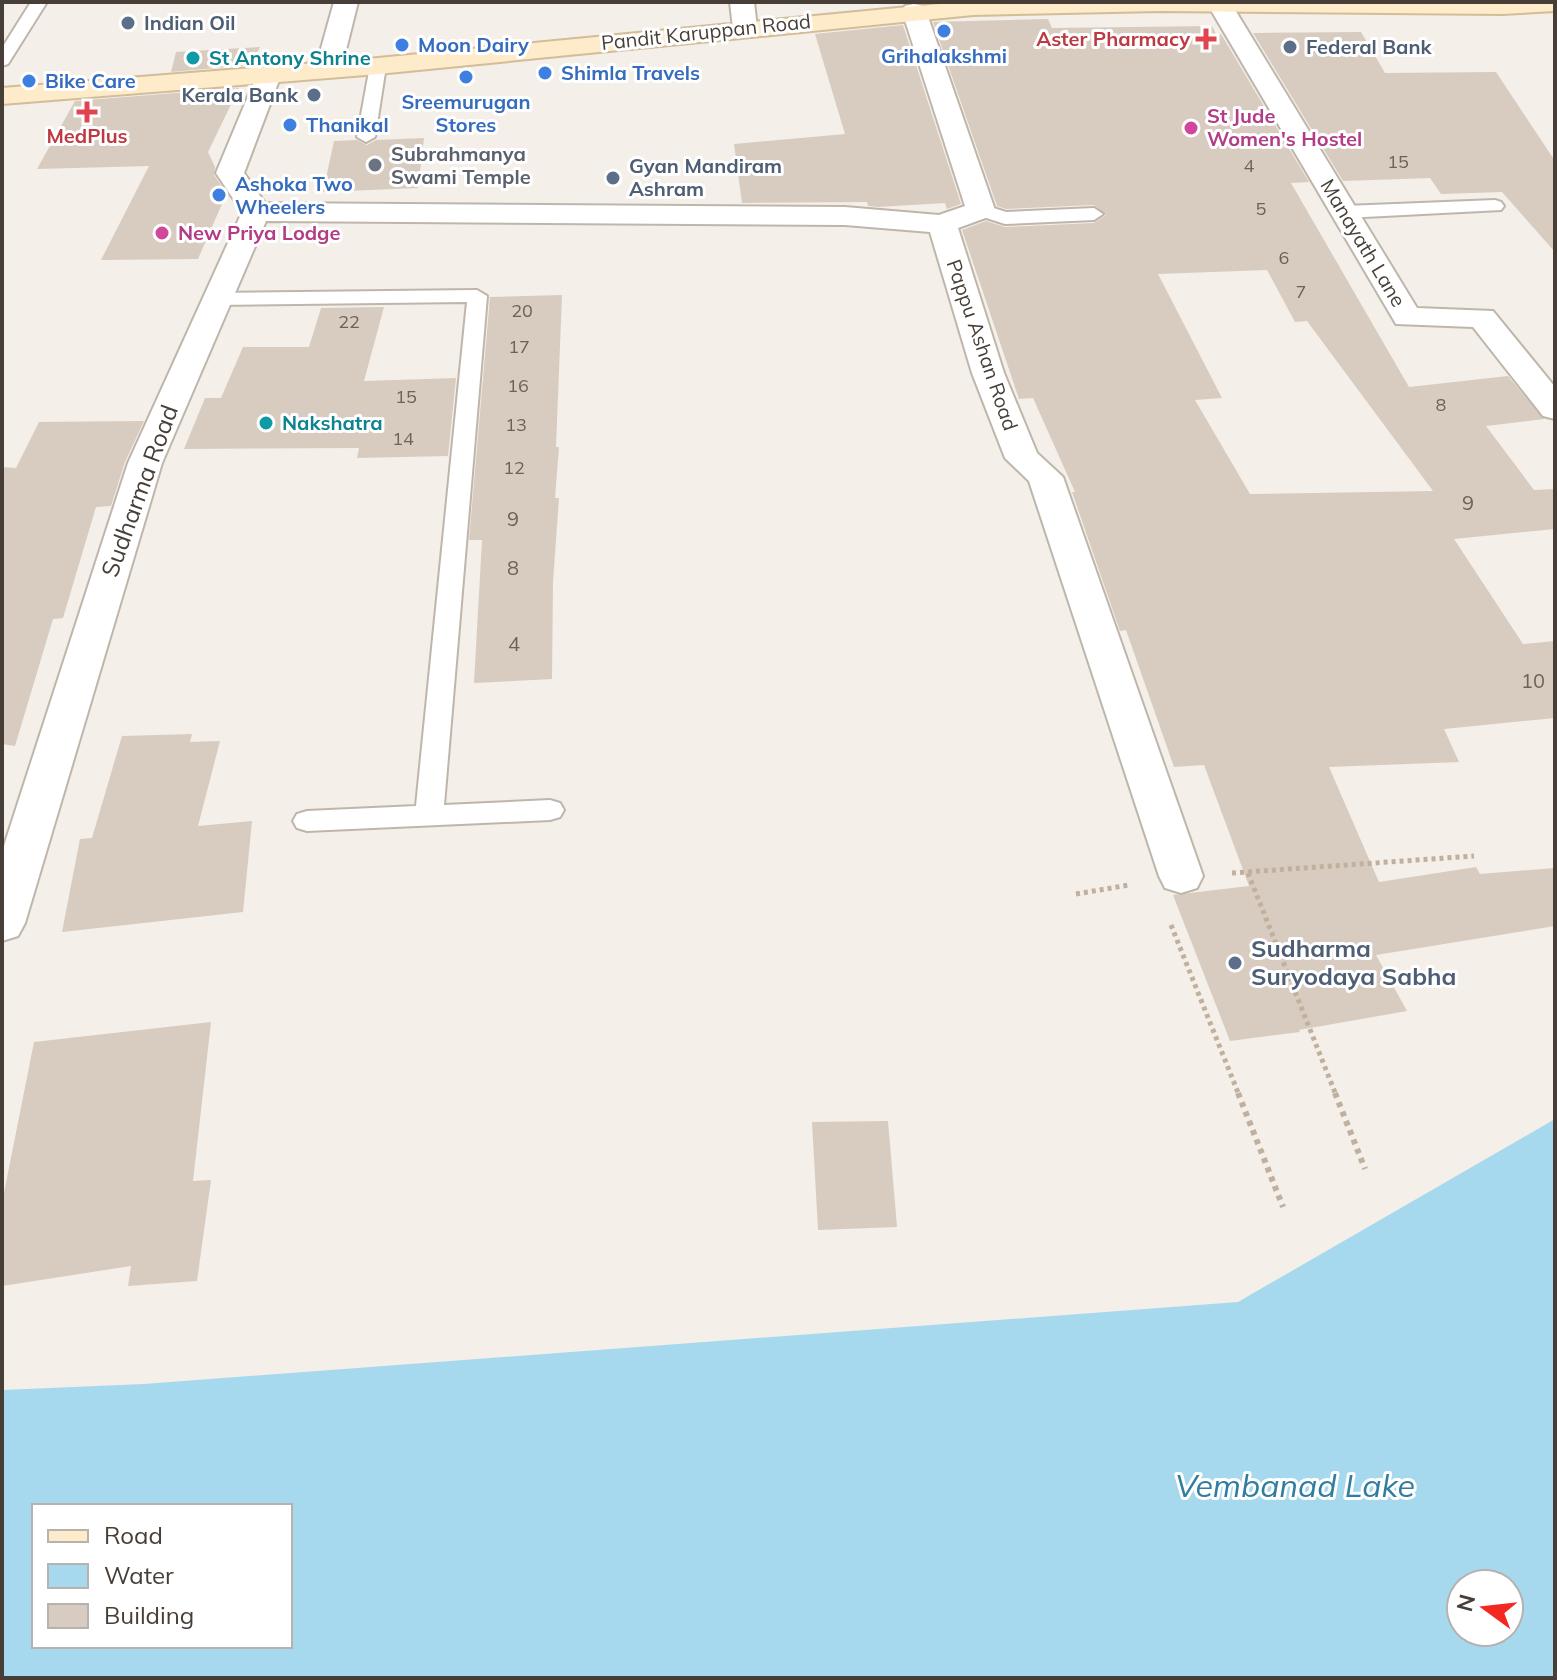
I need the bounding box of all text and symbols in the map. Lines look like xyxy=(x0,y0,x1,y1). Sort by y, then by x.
street label: Pandit Karuppan Road xyxy=(600,8,812,55)
place label: Indian Oil xyxy=(144,10,235,35)
marker: Indian Oil xyxy=(119,14,137,32)
marker: Grihalakshmi xyxy=(935,22,953,40)
place label: Aster Pharmacy xyxy=(1036,26,1190,51)
marker: Aster Pharmacy xyxy=(1197,30,1215,48)
place label: Moon Dairy xyxy=(418,32,529,57)
place label: Federal Bank xyxy=(1306,34,1433,59)
marker: Moon Dairy xyxy=(393,36,411,54)
marker: Federal Bank xyxy=(1281,38,1299,56)
place label: Grihalakshmi xyxy=(881,43,1007,68)
place label: St Antony Shrine xyxy=(209,45,371,70)
marker: St Antony Shrine xyxy=(184,49,202,67)
place label: Shimla Travels xyxy=(561,60,700,85)
marker: Shimla Travels xyxy=(536,64,554,82)
place label: Bike Care xyxy=(45,68,136,93)
marker: Sreemurugan Stores xyxy=(457,68,475,86)
marker: Bike Care xyxy=(20,72,38,90)
place label: Kerala Bank xyxy=(181,82,299,107)
marker: Kerala Bank xyxy=(305,86,323,104)
place label: Sreemurugan Stores xyxy=(401,89,531,137)
marker: MedPlus xyxy=(78,103,96,121)
place label: St Jude Women's Hostel xyxy=(1207,103,1362,151)
place label: Thanikal xyxy=(306,112,389,137)
marker: Thanikal xyxy=(281,116,299,134)
marker: St Jude Women's Hostel xyxy=(1182,119,1200,137)
place label: MedPlus xyxy=(46,123,128,148)
place label: Subrahmanya Swami Temple xyxy=(391,141,531,189)
house number: 15 xyxy=(1387,150,1409,173)
place label: Gyan Mandiram Ashram xyxy=(629,153,782,201)
house number: 4 xyxy=(1244,154,1255,177)
marker: Subrahmanya Swami Temple xyxy=(366,156,384,174)
marker: Gyan Mandiram Ashram xyxy=(604,169,622,187)
place label: Ashoka Two Wheelers xyxy=(235,171,353,219)
street label: Manayath Lane xyxy=(1315,174,1411,311)
marker: Ashoka Two Wheelers xyxy=(210,186,228,204)
house number: 5 xyxy=(1256,197,1267,220)
place label: New Priya Lodge xyxy=(178,220,341,245)
marker: New Priya Lodge xyxy=(153,224,171,242)
house number: 6 xyxy=(1279,246,1289,269)
street label: Pappu Ashan Road xyxy=(941,256,1024,434)
house number: 7 xyxy=(1296,280,1306,303)
house number: 20 xyxy=(511,299,533,322)
house number: 22 xyxy=(338,310,360,333)
house number: 17 xyxy=(508,335,530,358)
house number: 16 xyxy=(507,374,529,397)
house number: 15 xyxy=(395,385,417,408)
house number: 8 xyxy=(1436,393,1446,416)
street label: Sudharma Road xyxy=(94,401,184,581)
place label: Nakshatra xyxy=(282,410,383,435)
house number: 13 xyxy=(505,413,527,436)
marker: Nakshatra xyxy=(257,414,275,432)
house number: 14 xyxy=(392,427,414,450)
house number: 12 xyxy=(503,456,525,479)
house number: 9 xyxy=(1462,490,1474,515)
house number: 9 xyxy=(507,506,519,531)
house number: 8 xyxy=(507,555,519,580)
house number: 4 xyxy=(508,631,520,656)
house number: 10 xyxy=(1521,668,1545,693)
place label: Sudharma Suryodaya Sabha xyxy=(1251,933,1456,991)
marker: Sudharma Suryodaya Sabha xyxy=(1226,954,1244,972)
water label: Vembanad Lake xyxy=(1175,1465,1415,1505)
legend xyxy=(32,1504,292,1648)
text: Road xyxy=(104,1520,163,1550)
text: Water xyxy=(104,1560,174,1590)
north arrow xyxy=(1445,1568,1525,1648)
text: N xyxy=(1450,1591,1481,1614)
text: Building xyxy=(104,1600,194,1630)

